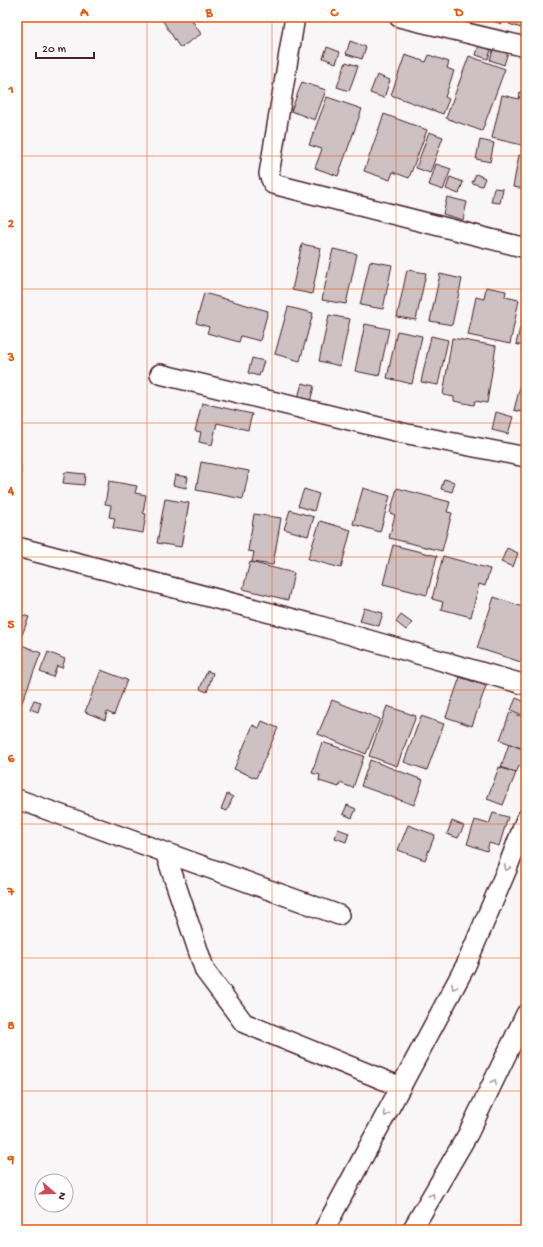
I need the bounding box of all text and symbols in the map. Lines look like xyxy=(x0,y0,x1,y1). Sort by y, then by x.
text: A xyxy=(79,6,89,21)
text: B xyxy=(205,6,214,21)
text: C xyxy=(329,6,339,21)
text: D xyxy=(454,6,464,21)
scale bar xyxy=(36,34,94,60)
text: 20 m xyxy=(42,43,67,57)
text: 1 xyxy=(7,83,14,98)
text: 2 xyxy=(8,217,15,232)
text: 3 xyxy=(7,351,15,366)
text: 4 xyxy=(7,484,15,499)
text: 5 xyxy=(8,618,15,633)
text: 6 xyxy=(8,752,15,767)
one-way arrow xyxy=(504,865,512,872)
text: 7 xyxy=(7,885,16,900)
one-way arrow xyxy=(451,982,459,990)
text: 8 xyxy=(7,1019,15,1034)
one-way arrow xyxy=(489,1079,497,1086)
one-way arrow xyxy=(384,1110,391,1117)
text: 9 xyxy=(7,1153,15,1168)
north arrow xyxy=(34,1173,74,1213)
text: N xyxy=(55,1190,68,1201)
one-way arrow xyxy=(428,1193,435,1200)

